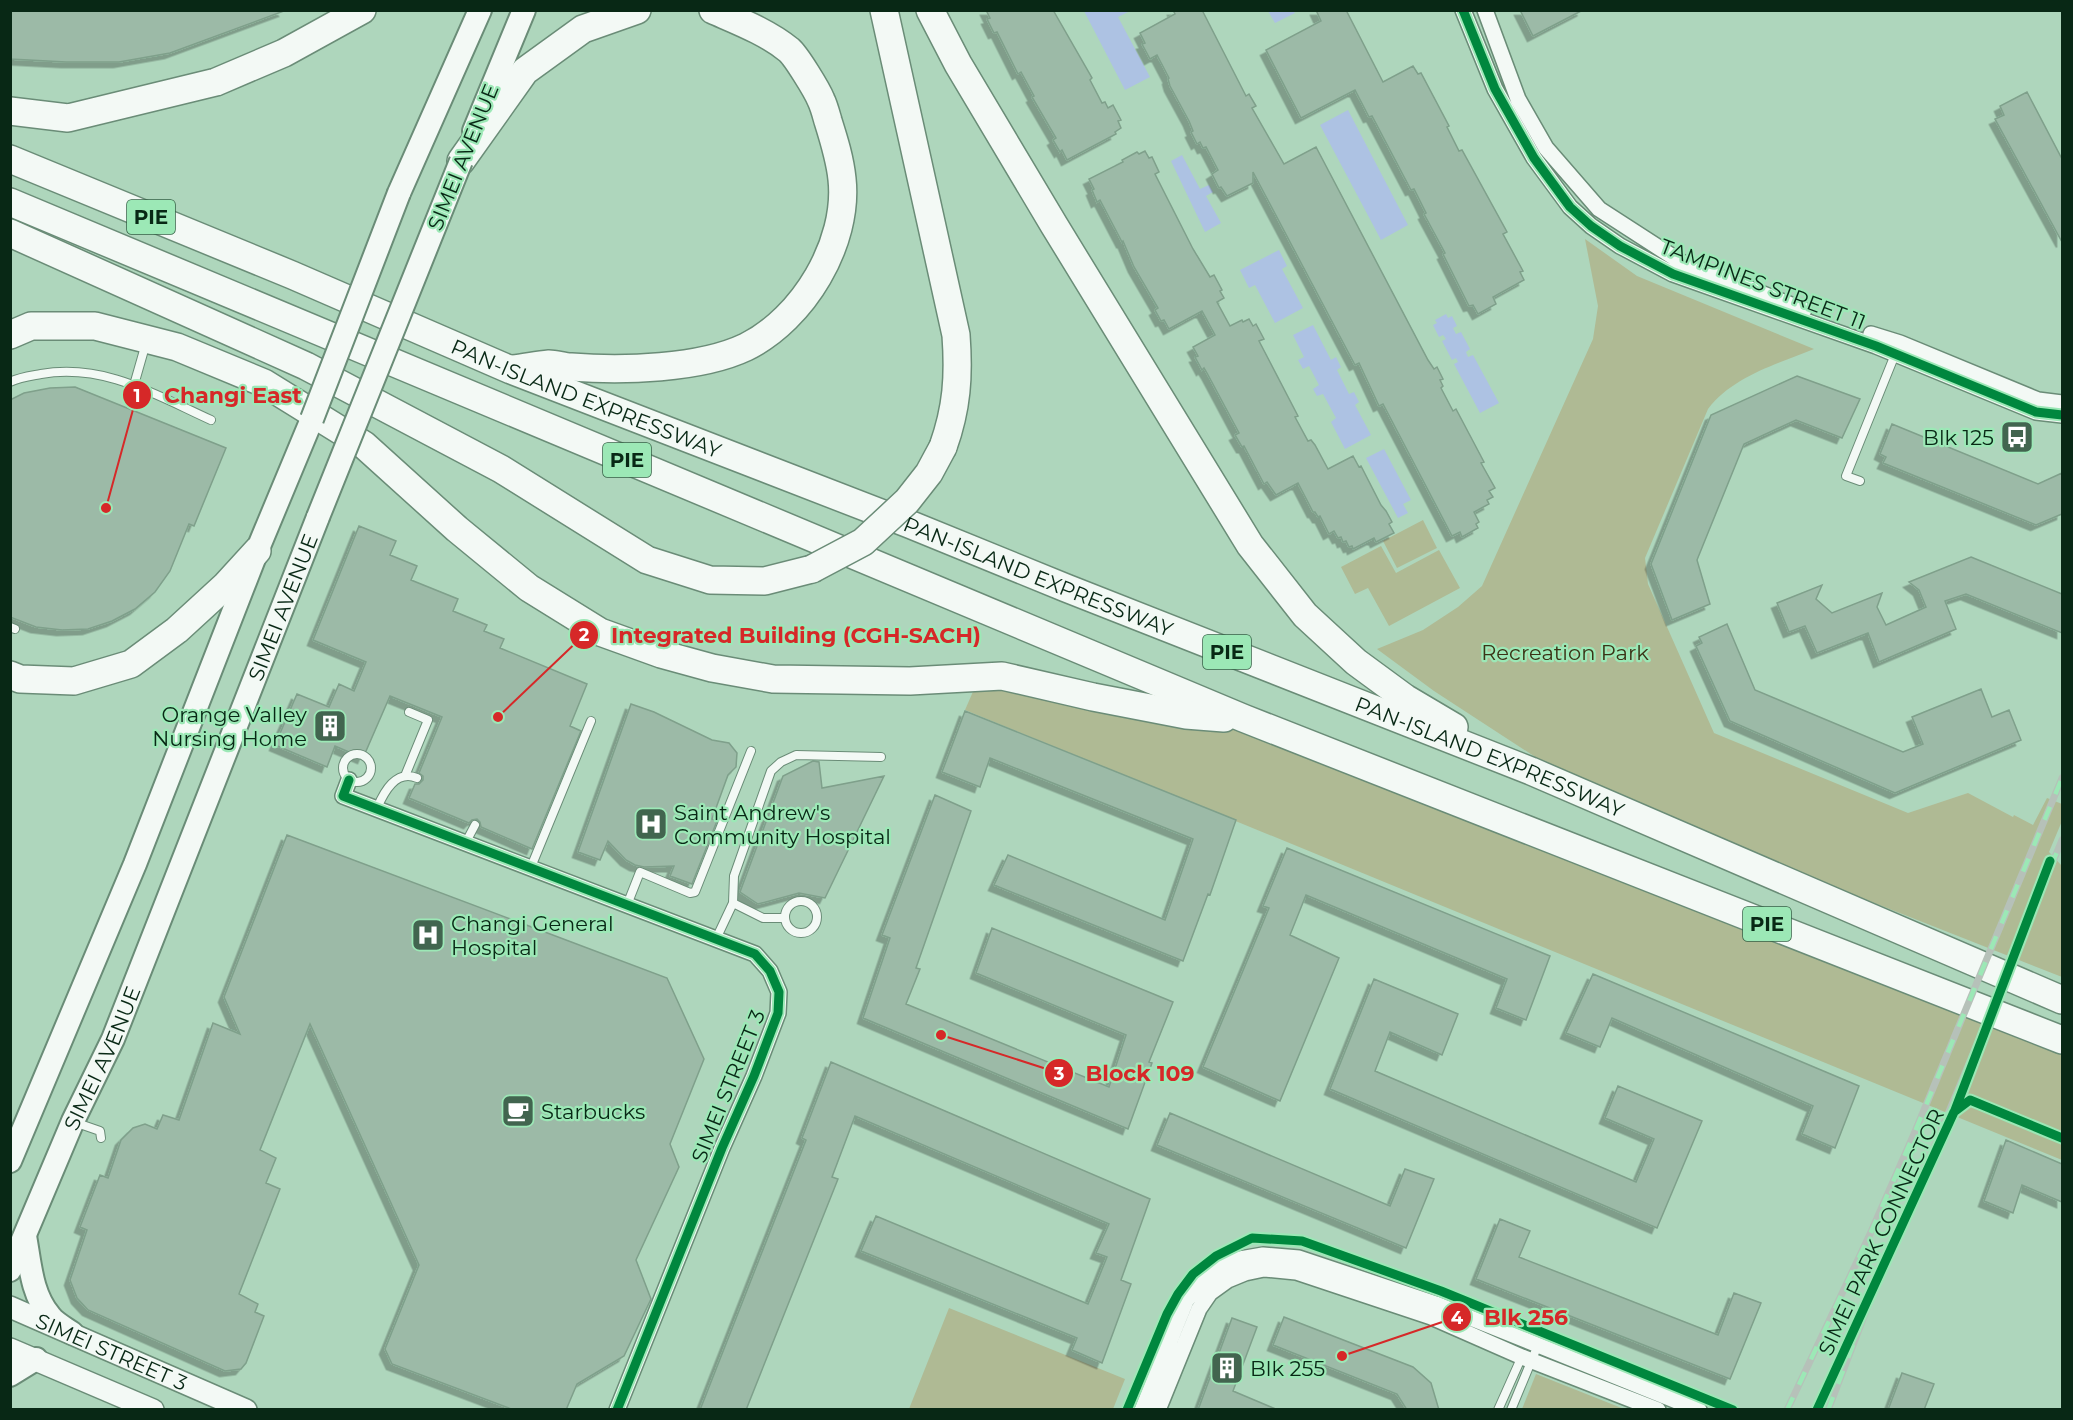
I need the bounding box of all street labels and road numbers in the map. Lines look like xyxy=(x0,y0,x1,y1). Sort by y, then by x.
street label: SIMEI AVENUE xyxy=(422,80,504,234)
road number: PIE xyxy=(127,200,175,234)
street label: TAMPINES STREET 11 xyxy=(1657,233,1869,335)
street label: PAN-ISLAND EXPRESSWAY xyxy=(448,333,725,463)
road number: PIE xyxy=(603,443,651,477)
street label: PAN-ISLAND EXPRESSWAY xyxy=(900,511,1177,642)
street label: SIMEI AVENUE xyxy=(243,530,323,684)
road number: PIE xyxy=(1203,635,1251,669)
street label: PAN-ISLAND EXPRESSWAY xyxy=(1352,691,1629,823)
road number: PIE xyxy=(1743,907,1791,941)
street label: SIMEI AVENUE xyxy=(58,982,145,1134)
street label: SIMEI STREET 3 xyxy=(686,1006,770,1166)
street label: SIMEI PARK CONNECTOR xyxy=(1813,1105,1949,1359)
street label: SIMEI STREET 3 xyxy=(32,1307,191,1395)

